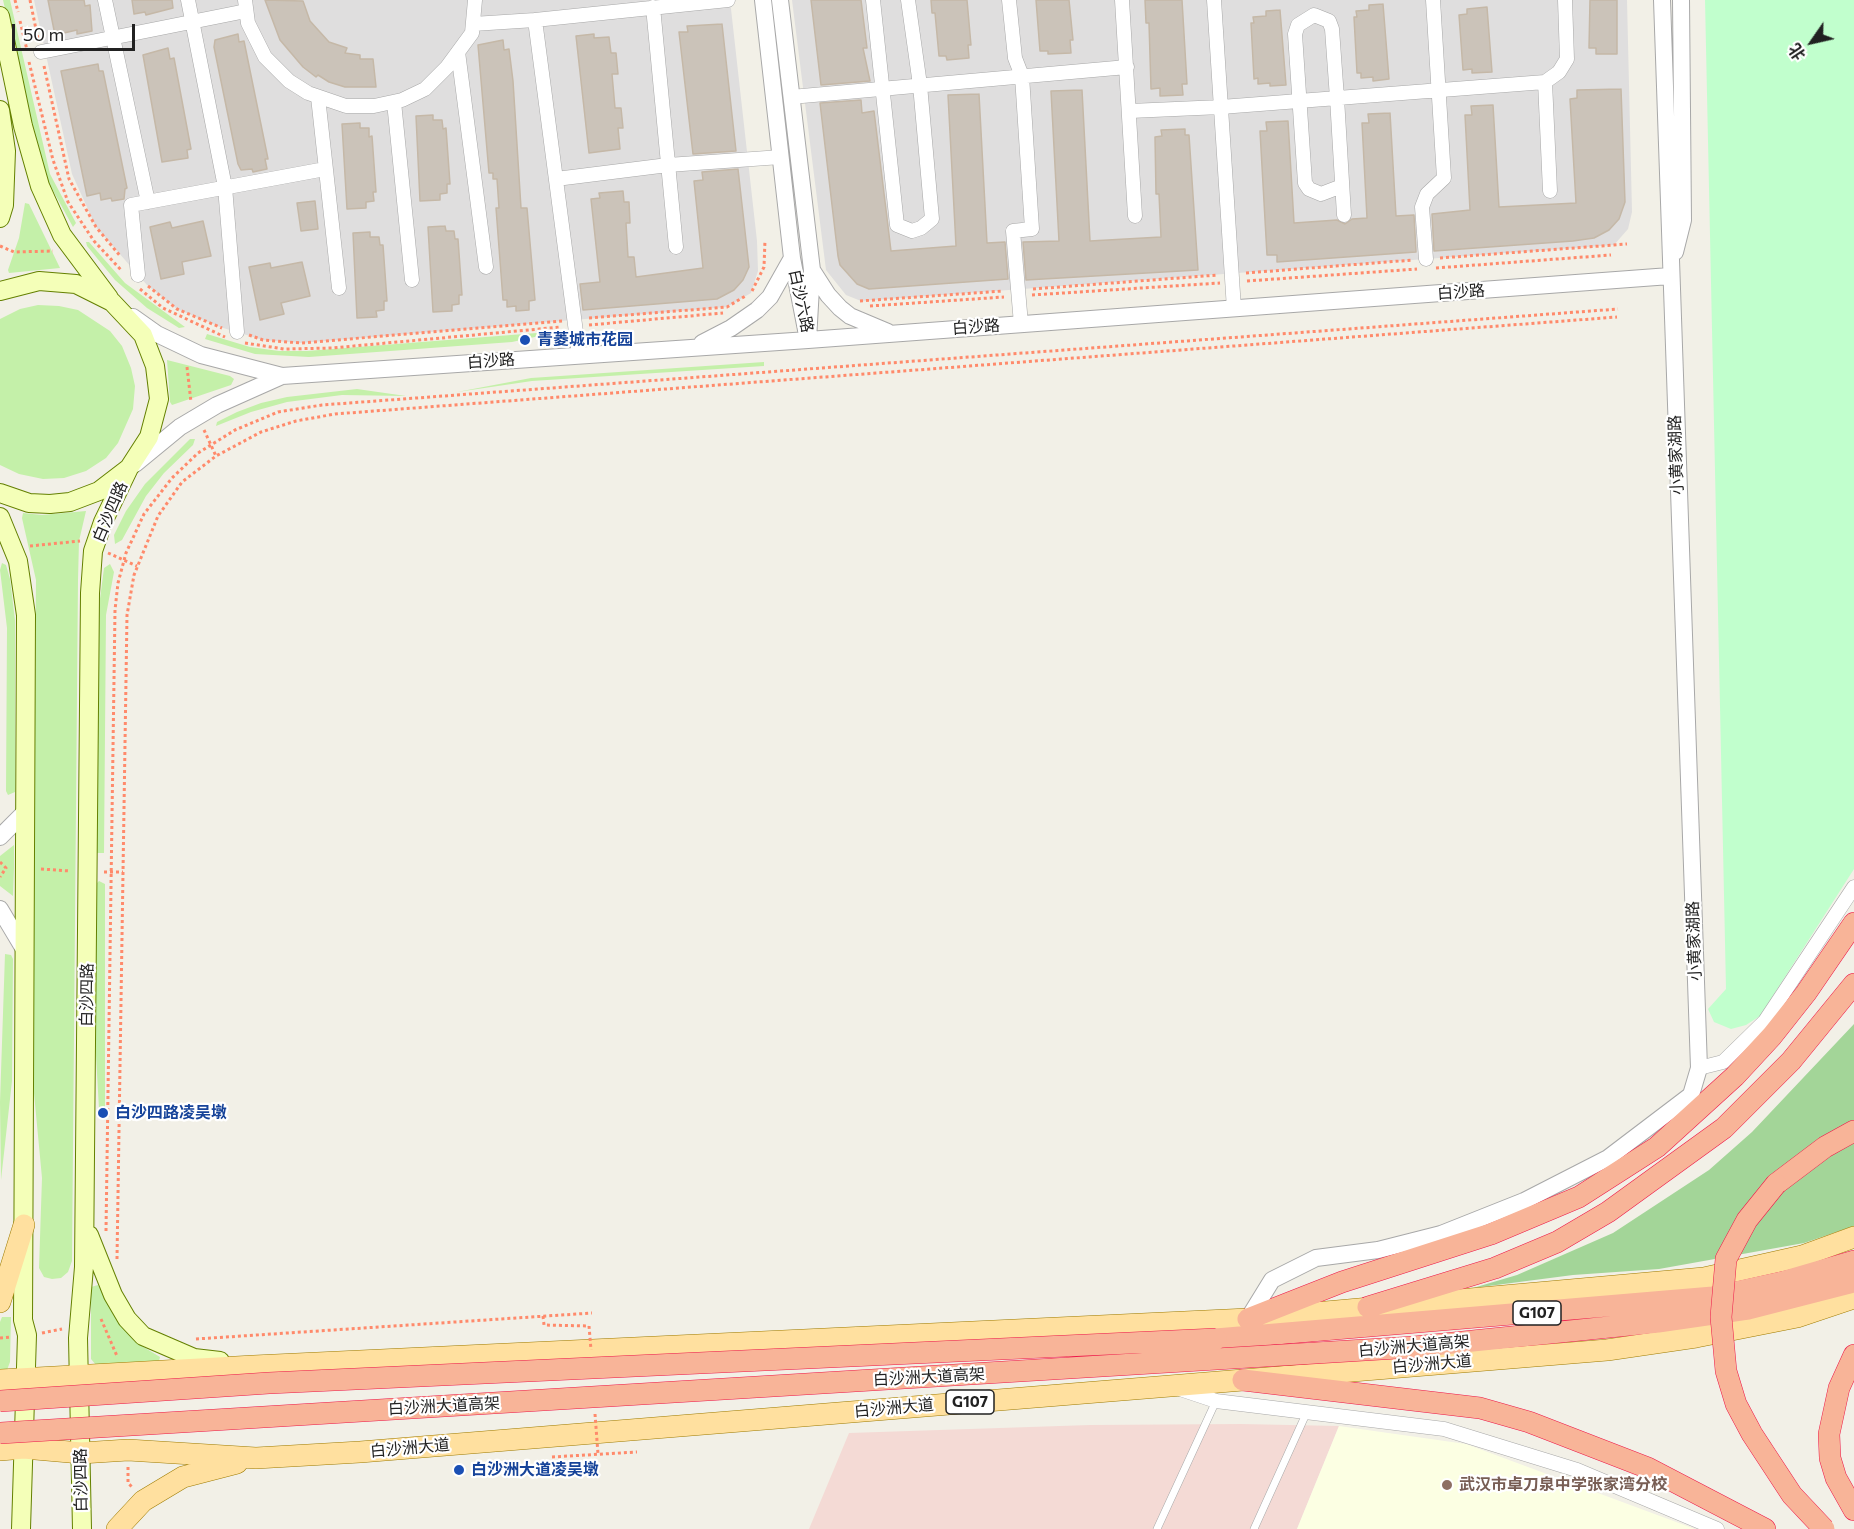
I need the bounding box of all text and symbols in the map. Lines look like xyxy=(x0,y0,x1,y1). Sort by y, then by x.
scale bar xyxy=(15,12,138,50)
north arrow xyxy=(1782,12,1842,72)
text: 50 m xyxy=(23,23,64,45)
text: 北 xyxy=(1784,40,1809,64)
street label: 白沙六路 xyxy=(785,268,817,334)
street label: 白沙路 xyxy=(1436,281,1486,303)
street label: 白沙路 xyxy=(951,316,1001,338)
place label: 青菱城市花园 xyxy=(537,330,633,350)
marker: 青菱城市花园 xyxy=(518,333,532,347)
street label: 白沙路 xyxy=(466,350,516,372)
street label: 小黄家湖路 xyxy=(1665,415,1687,495)
street label: 白沙四路 xyxy=(89,479,131,545)
street label: 小黄家湖路 xyxy=(1683,901,1705,981)
street label: 白沙四路 xyxy=(77,963,97,1027)
place label: 白沙四路凌吴墩 xyxy=(115,1103,227,1123)
marker: 白沙四路凌吴墩 xyxy=(96,1106,110,1120)
road number: G107 xyxy=(1513,1301,1561,1325)
street label: 白沙洲大道高架 xyxy=(1357,1332,1471,1360)
street label: 白沙洲大道 xyxy=(1391,1351,1473,1377)
street label: 白沙洲大道高架 xyxy=(873,1364,985,1390)
road number: G107 xyxy=(946,1390,994,1414)
street label: 白沙洲大道高架 xyxy=(388,1393,500,1419)
street label: 白沙洲大道 xyxy=(853,1395,935,1421)
street label: 白沙洲大道 xyxy=(369,1435,451,1461)
street label: 白沙四路 xyxy=(71,1448,91,1512)
place label: 白沙洲大道凌吴墩 xyxy=(471,1460,599,1480)
marker: 白沙洲大道凌吴墩 xyxy=(452,1463,466,1477)
place label: 武汉市卓刀泉中学张家湾分校 xyxy=(1459,1475,1667,1495)
marker: 武汉市卓刀泉中学张家湾分校 xyxy=(1440,1478,1454,1492)

